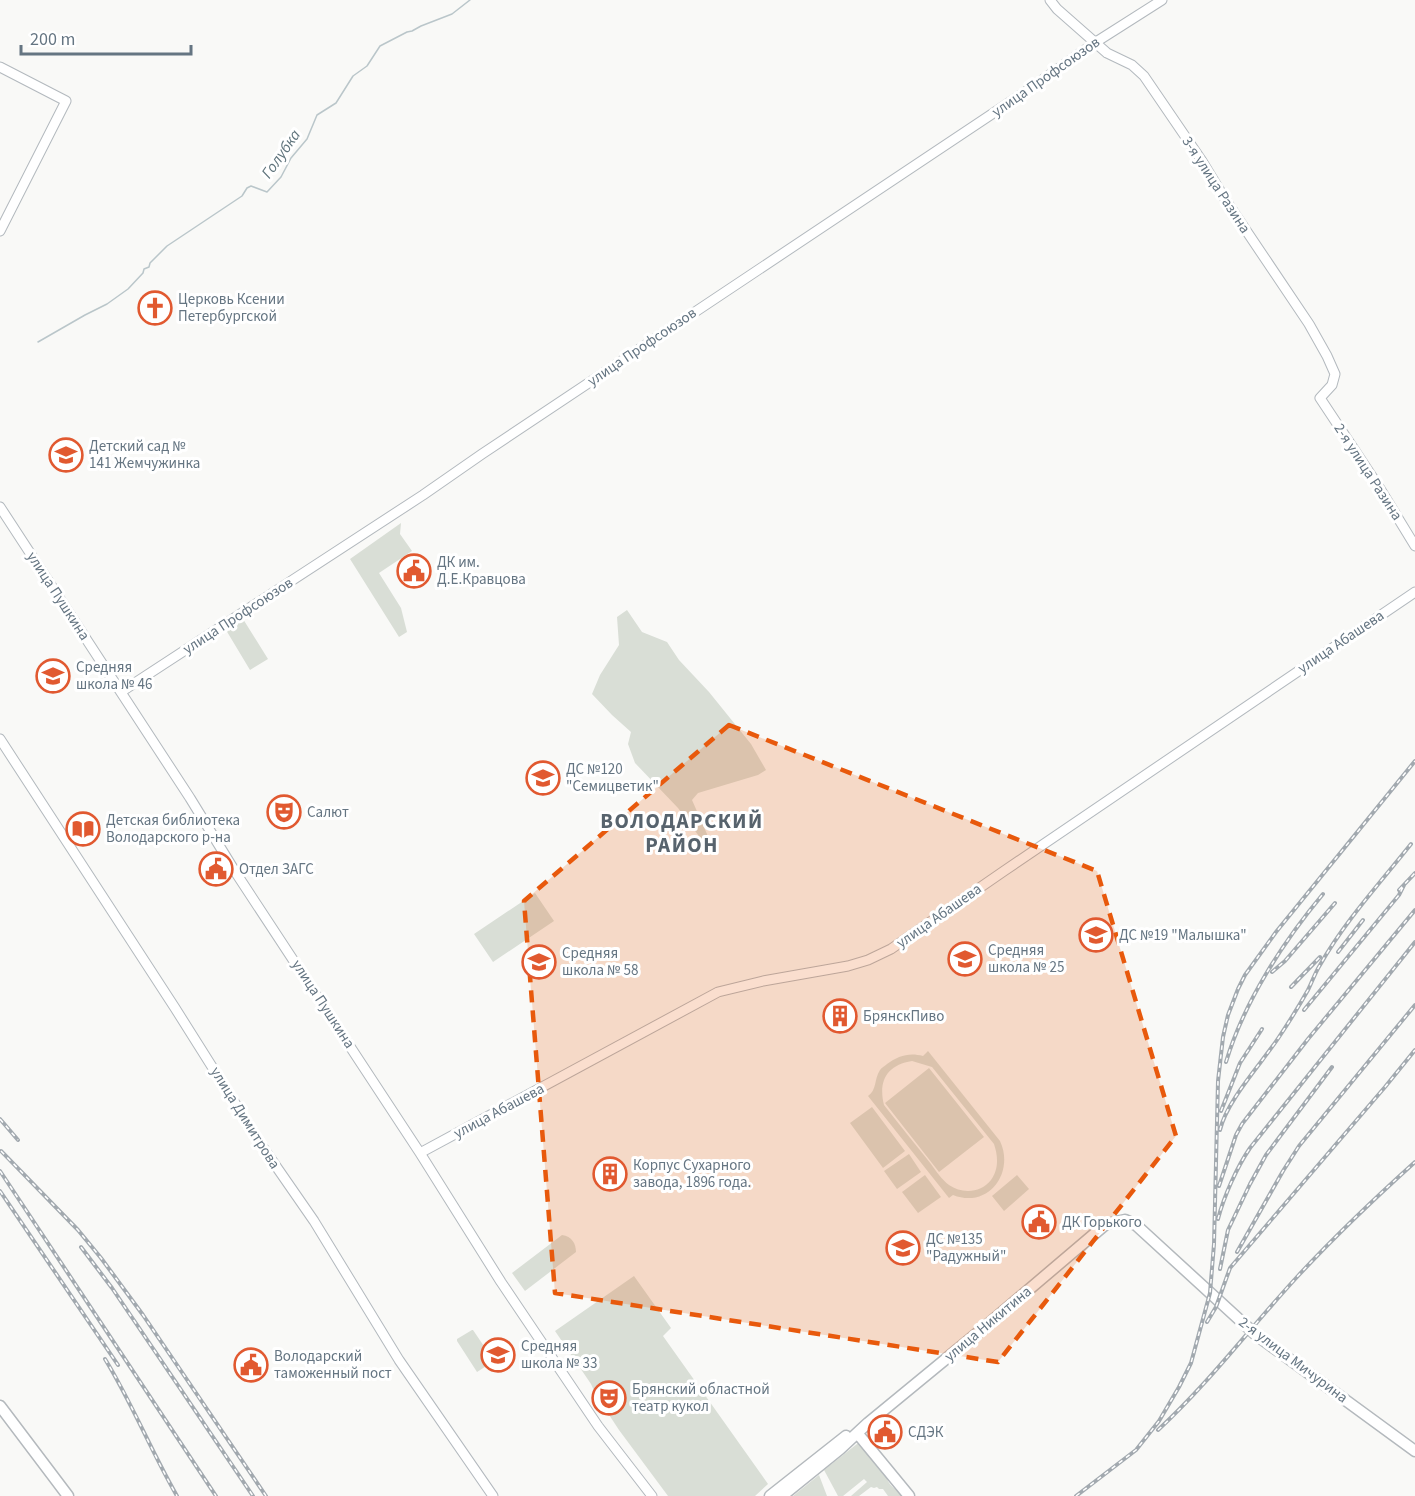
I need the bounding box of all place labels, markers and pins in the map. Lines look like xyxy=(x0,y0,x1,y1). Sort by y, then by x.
place label: Церковь Ксении Петербургской xyxy=(178,289,285,327)
church icon: Церковь Ксении Петербургской xyxy=(137,290,173,326)
place label: Детский сад № 141 Жемчужинка xyxy=(89,436,200,474)
school or university icon: Детский сад № 141 Жемчужинка xyxy=(48,437,84,473)
place label: ДК им. Д.Е.Кравцова xyxy=(437,552,526,590)
public building icon: ДК им. Д.Е.Кравцова xyxy=(396,553,432,589)
place label: Средняя школа № 46 xyxy=(76,657,152,695)
school or university icon: Средняя школа № 46 xyxy=(35,658,71,694)
place label: ДС №120 "Семицветик" xyxy=(566,759,659,797)
school or university icon: ДС №120 "Семицветик" xyxy=(525,760,561,796)
theatre icon: Салют xyxy=(266,794,302,830)
place label: Салют xyxy=(307,802,349,823)
place label: Детская библиотека Володарского р-на xyxy=(106,810,240,848)
library icon: Детская библиотека Володарского р-на xyxy=(65,811,101,847)
public building icon: Отдел ЗАГС xyxy=(198,851,234,887)
place label: Отдел ЗАГС xyxy=(239,859,314,880)
school or university icon: ДС №19 "Малышка" xyxy=(1078,917,1114,953)
place label: ДС №19 "Малышка" xyxy=(1119,925,1247,946)
place label: Средняя школа № 25 xyxy=(988,940,1064,978)
school or university icon: Средняя школа № 25 xyxy=(947,941,983,977)
place label: Средняя школа № 58 xyxy=(562,943,638,981)
school or university icon: Средняя школа № 58 xyxy=(521,944,557,980)
building icon: БрянскПиво xyxy=(822,998,858,1034)
place label: БрянскПиво xyxy=(863,1006,944,1027)
place label: Корпус Сухарного завода, 1896 года. xyxy=(633,1155,751,1193)
building icon: Корпус Сухарного завода, 1896 года. xyxy=(592,1156,628,1192)
public building icon: ДК Горького xyxy=(1021,1204,1057,1240)
place label: ДК Горького xyxy=(1062,1212,1142,1233)
place label: ДС №135 "Радужный" xyxy=(926,1229,1006,1267)
school or university icon: ДС №135 "Радужный" xyxy=(885,1230,921,1266)
place label: Средняя школа № 33 xyxy=(521,1336,597,1374)
school or university icon: Средняя школа № 33 xyxy=(480,1337,516,1373)
place label: Володарский таможенный пост xyxy=(274,1346,392,1384)
public building icon: Володарский таможенный пост xyxy=(233,1347,269,1383)
place label: Брянский областной театр кукол xyxy=(632,1379,770,1417)
theatre icon: Брянский областной театр кукол xyxy=(591,1380,627,1416)
public building icon: СДЭК xyxy=(867,1414,903,1450)
place label: СДЭК xyxy=(908,1422,944,1443)

